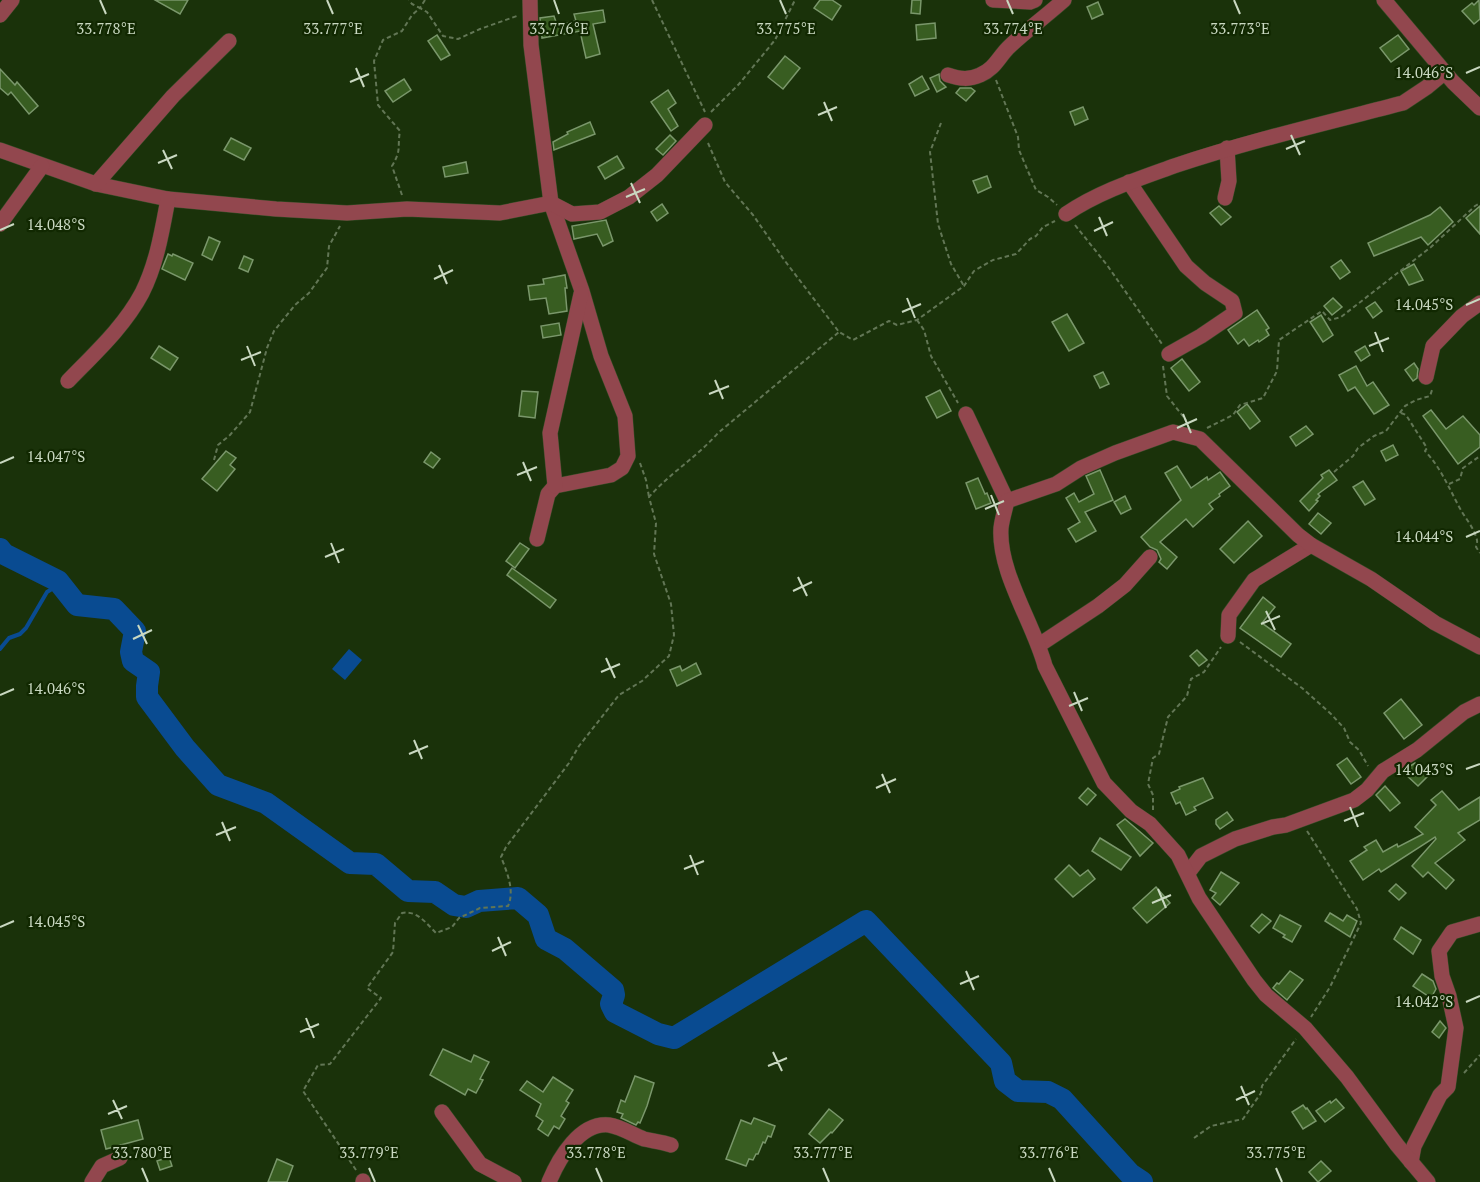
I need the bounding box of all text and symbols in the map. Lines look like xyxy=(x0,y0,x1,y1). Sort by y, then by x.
text: 33.778°E xyxy=(76,18,136,38)
text: 33.777°E xyxy=(303,18,363,38)
text: 33.776°E xyxy=(529,18,589,38)
text: 33.775°E xyxy=(756,18,816,38)
text: 33.774°E xyxy=(983,18,1043,38)
text: 33.773°E xyxy=(1210,18,1270,38)
text: 14.046°S xyxy=(1395,62,1453,82)
text: 14.048°S xyxy=(27,214,85,234)
text: 14.045°S xyxy=(1395,294,1453,314)
text: 14.047°S xyxy=(27,446,85,466)
text: 14.044°S xyxy=(1395,526,1453,546)
text: 14.046°S xyxy=(27,678,85,698)
text: 14.043°S xyxy=(1395,759,1453,779)
text: 14.045°S xyxy=(27,911,85,931)
text: 14.042°S xyxy=(1395,991,1453,1011)
text: 33.780°E xyxy=(112,1142,172,1162)
text: 33.779°E xyxy=(339,1142,399,1162)
text: 33.778°E xyxy=(566,1142,626,1162)
text: 33.777°E xyxy=(793,1142,853,1162)
text: 33.776°E xyxy=(1019,1142,1079,1162)
text: 33.775°E xyxy=(1246,1142,1306,1162)

